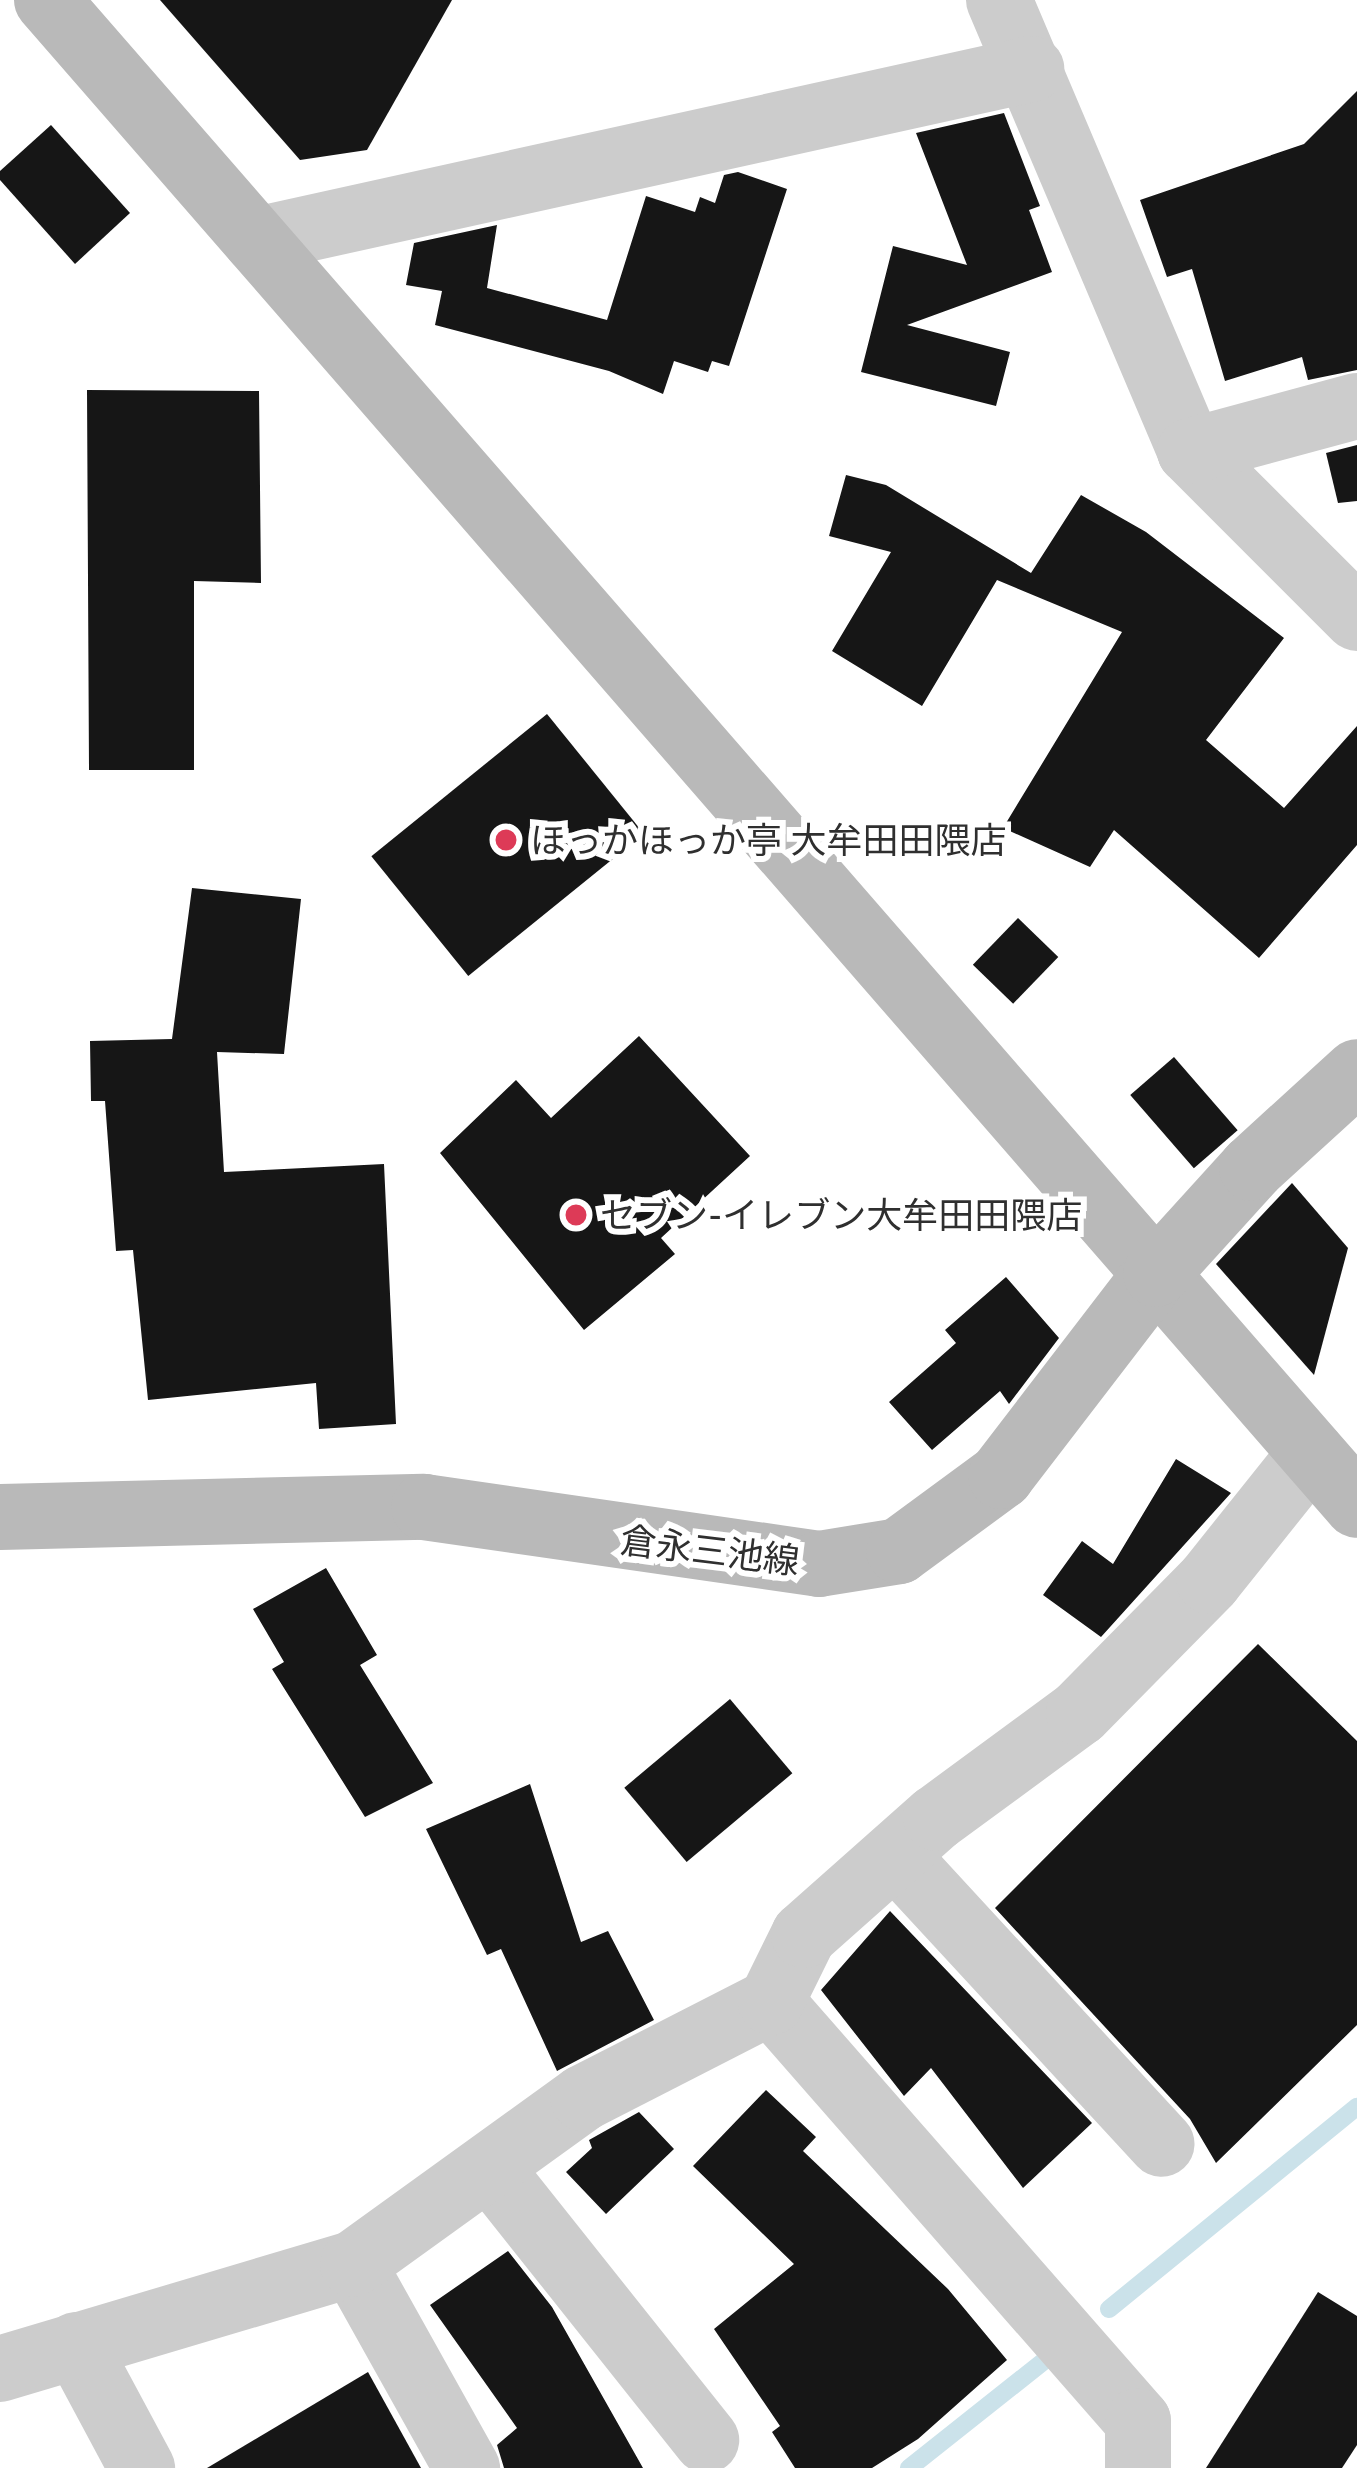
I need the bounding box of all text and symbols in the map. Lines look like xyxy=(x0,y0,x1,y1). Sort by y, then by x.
place label: ほっかほっか亭 大牟田田隈店 xyxy=(530,818,1006,862)
marker: ほっかほっか亭 大牟田田隈店 xyxy=(493,827,519,853)
place label: セブン-イレブン大牟田田隈店 xyxy=(600,1193,1082,1237)
marker: セブン-イレブン大牟田田隈店 xyxy=(563,1202,589,1228)
street label: 倉永三池線 xyxy=(618,1518,802,1582)

